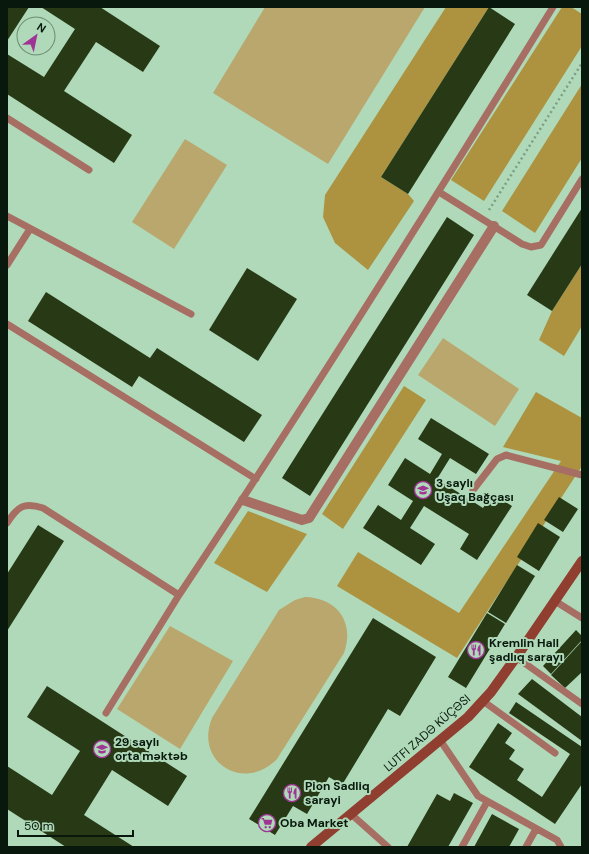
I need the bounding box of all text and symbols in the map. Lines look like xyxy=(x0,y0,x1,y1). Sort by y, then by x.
north arrow xyxy=(16,16,56,56)
text: N xyxy=(34,20,49,36)
place label: 3 saylı Uşaq Bağçası xyxy=(436,475,514,505)
school or university icon: 3 saylı Uşaq Bağçası xyxy=(413,480,433,500)
place label: Kremlin Hall şadlıq sarayı xyxy=(489,635,563,665)
restaurant icon: Kremlin Hall şadlıq sarayı xyxy=(466,640,486,660)
street label: LUTFI ZADƏ KÜÇƏSI xyxy=(380,691,474,775)
place label: 29 saylı orta məktəb xyxy=(115,734,188,764)
school or university icon: 29 saylı orta məktəb xyxy=(92,739,112,759)
place label: Pion Sadliq sarayi xyxy=(305,778,370,808)
restaurant icon: Pion Sadliq sarayi xyxy=(282,783,302,803)
scale bar xyxy=(18,812,133,838)
supermarket icon: Oba Market xyxy=(257,813,277,833)
place label: Oba Market xyxy=(280,815,348,831)
text: 50 m xyxy=(24,818,53,834)

